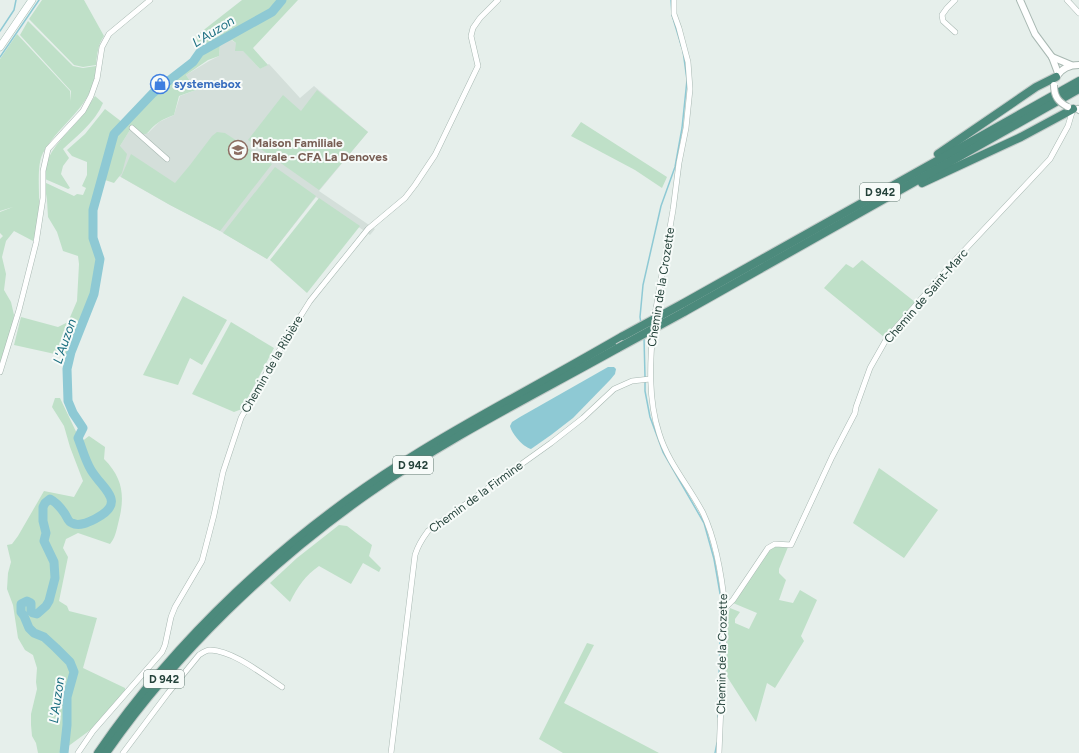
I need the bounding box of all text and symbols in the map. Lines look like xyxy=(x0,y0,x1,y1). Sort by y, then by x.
water label: L'Auzon xyxy=(190,13,237,50)
shop icon: systemebox xyxy=(149,73,171,95)
place label: systemebox xyxy=(174,77,241,91)
place label: Maison Familiale Rurale - CFA La Denoves xyxy=(252,136,388,164)
school or university icon: Maison Familiale Rurale - CFA La Denoves xyxy=(227,139,249,161)
road number: D 942 xyxy=(860,183,900,201)
street label: Chemin de la Crozette xyxy=(645,226,677,348)
street label: Chemin de Saint-Marc xyxy=(881,246,971,346)
street label: Chemin de la Ribière xyxy=(238,312,306,415)
water label: L'Auzon xyxy=(50,317,79,366)
road number: D 942 xyxy=(393,456,433,474)
street label: Chemin de la Firmine xyxy=(426,458,526,536)
street label: Chemin de la Crozette xyxy=(714,593,730,714)
road number: D 942 xyxy=(144,670,184,688)
water label: L'Auzon xyxy=(46,676,67,724)

